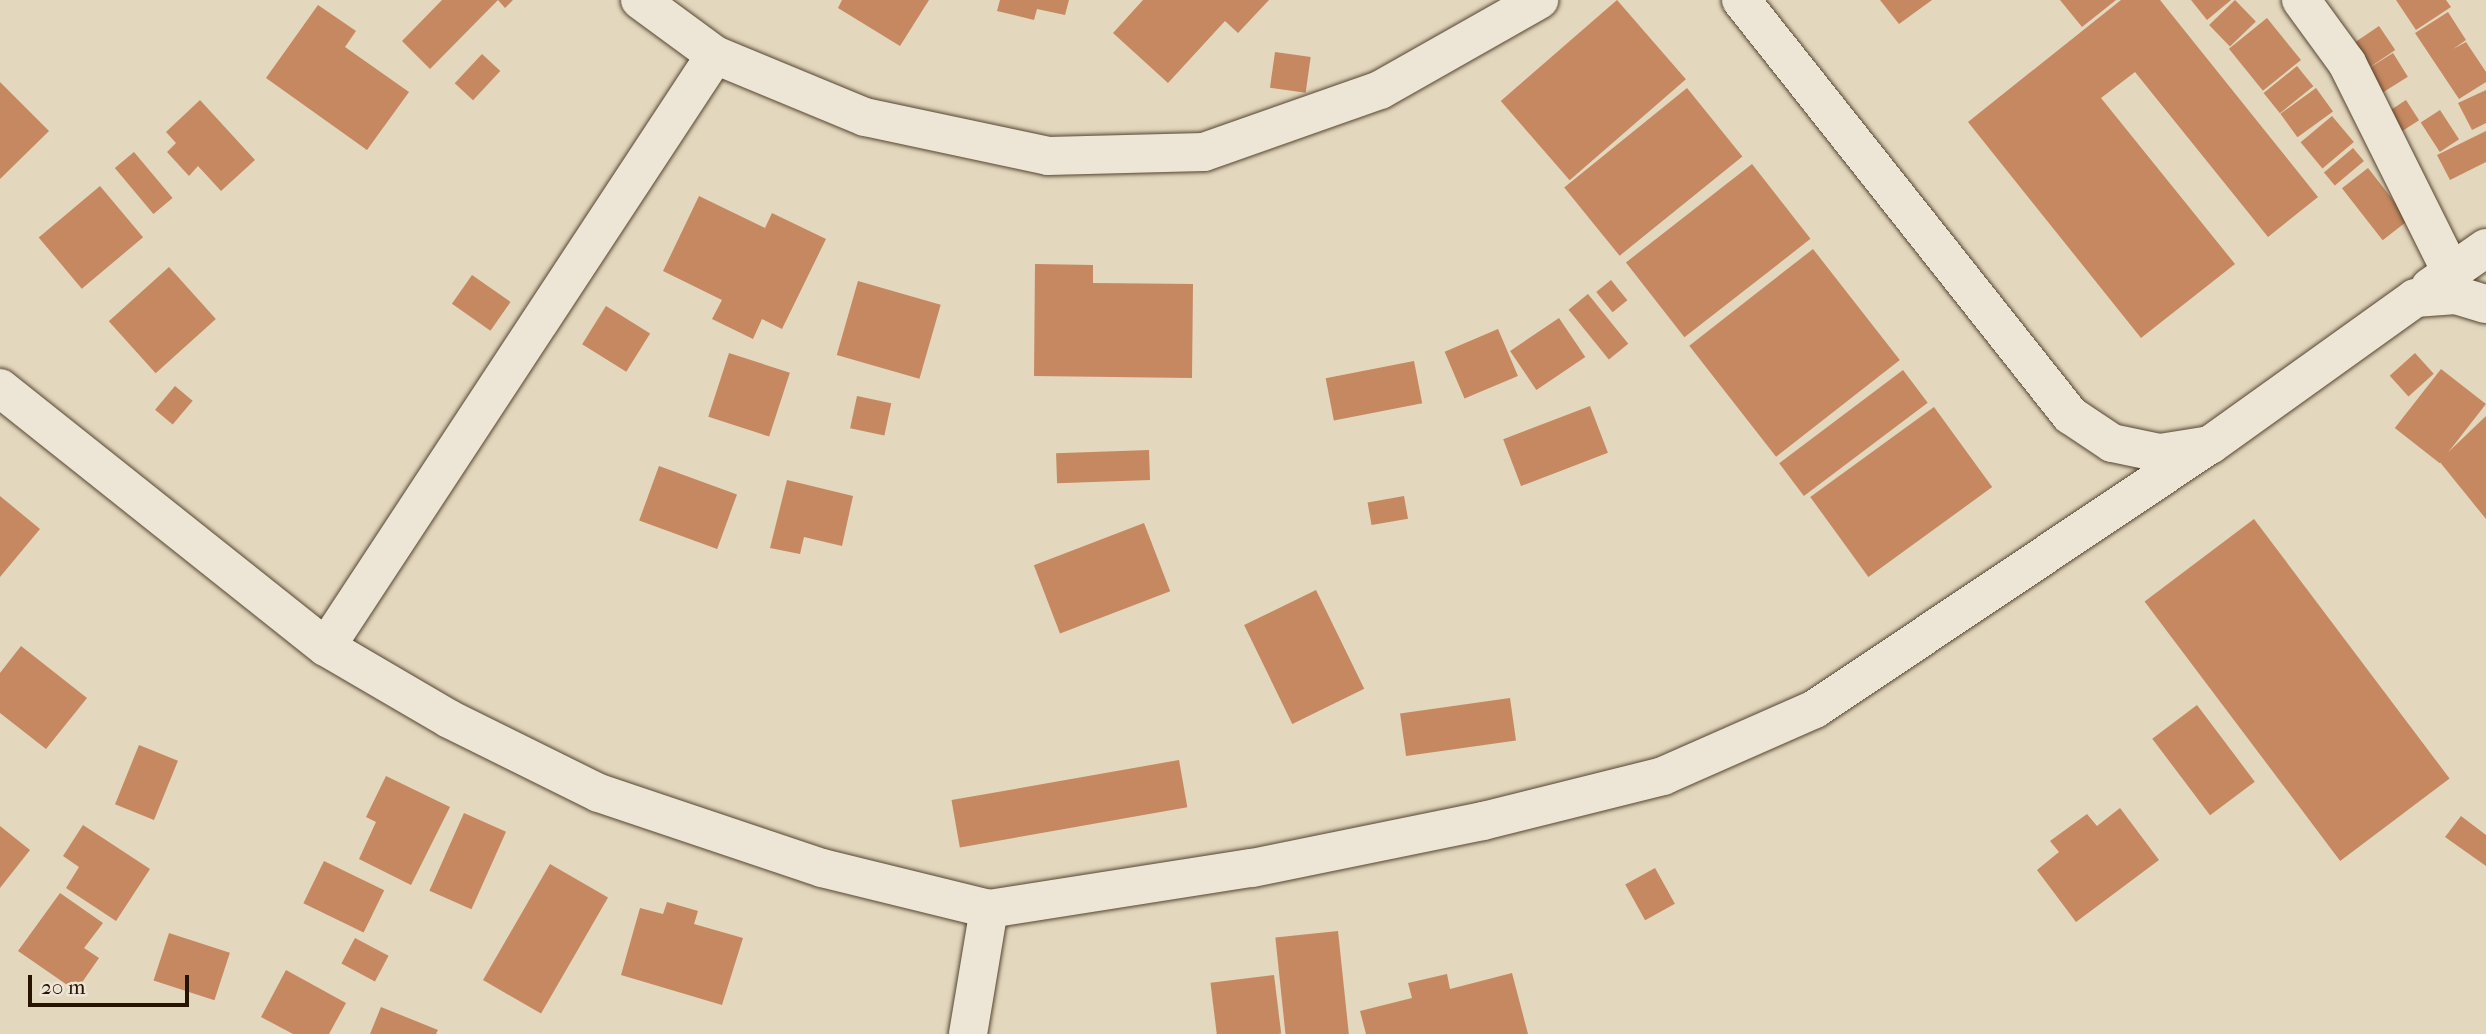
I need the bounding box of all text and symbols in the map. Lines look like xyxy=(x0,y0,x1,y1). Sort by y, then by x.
scale bar xyxy=(32,960,192,1004)
text: 20 m xyxy=(41,975,85,999)

